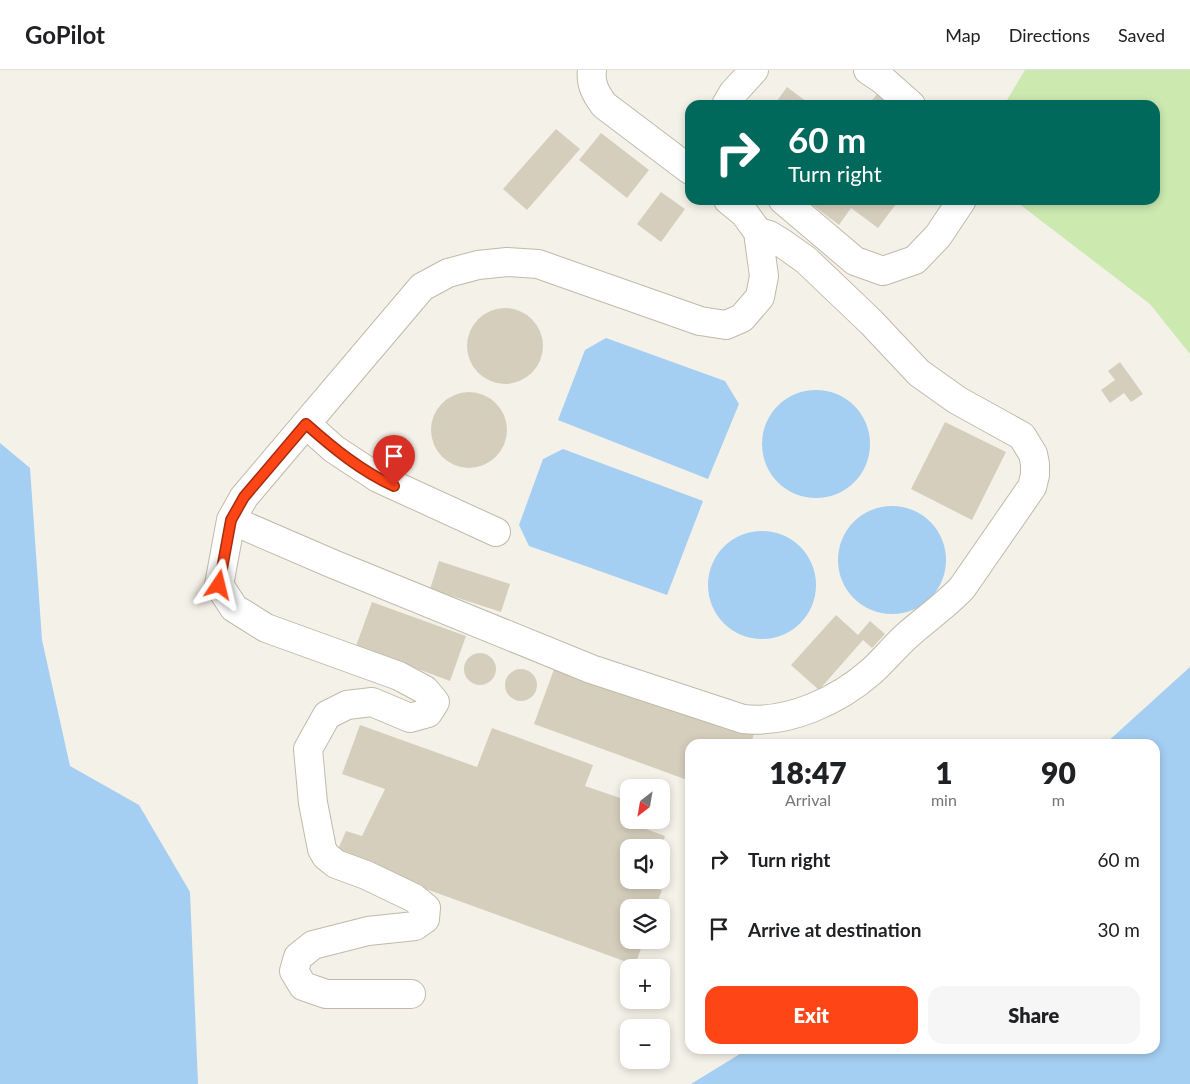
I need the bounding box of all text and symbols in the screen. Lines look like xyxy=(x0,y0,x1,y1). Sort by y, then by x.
text: GoPilot xyxy=(25,20,105,49)
text: Map xyxy=(945,24,981,46)
text: Directions xyxy=(1009,24,1090,46)
text: Saved xyxy=(1118,24,1165,46)
text: 60 m xyxy=(788,118,866,160)
icon: right xyxy=(705,120,770,185)
text: Turn right xyxy=(788,160,882,187)
pin xyxy=(373,435,415,486)
icon: arrive xyxy=(380,442,408,470)
position arrow xyxy=(192,558,244,610)
text: 18:47 xyxy=(769,754,847,790)
text: 1 xyxy=(935,754,953,790)
text: 90 xyxy=(1041,754,1076,790)
north arrow xyxy=(620,779,670,829)
map controls xyxy=(620,779,670,1069)
text: Arrival xyxy=(785,790,831,809)
text: min xyxy=(931,790,957,809)
text: m xyxy=(1052,790,1065,809)
button: sound xyxy=(620,839,670,889)
icon: right xyxy=(705,845,733,873)
text: Turn right xyxy=(748,848,830,871)
text: 60 m xyxy=(1097,848,1140,871)
button: layers xyxy=(620,899,670,949)
icon: arrive xyxy=(705,915,733,943)
text: Arrive at destination xyxy=(748,918,921,941)
text: 30 m xyxy=(1097,918,1140,941)
button: + xyxy=(620,959,670,1009)
button: Exit xyxy=(705,986,918,1044)
button: Share xyxy=(928,986,1140,1044)
button: − xyxy=(620,1019,670,1069)

